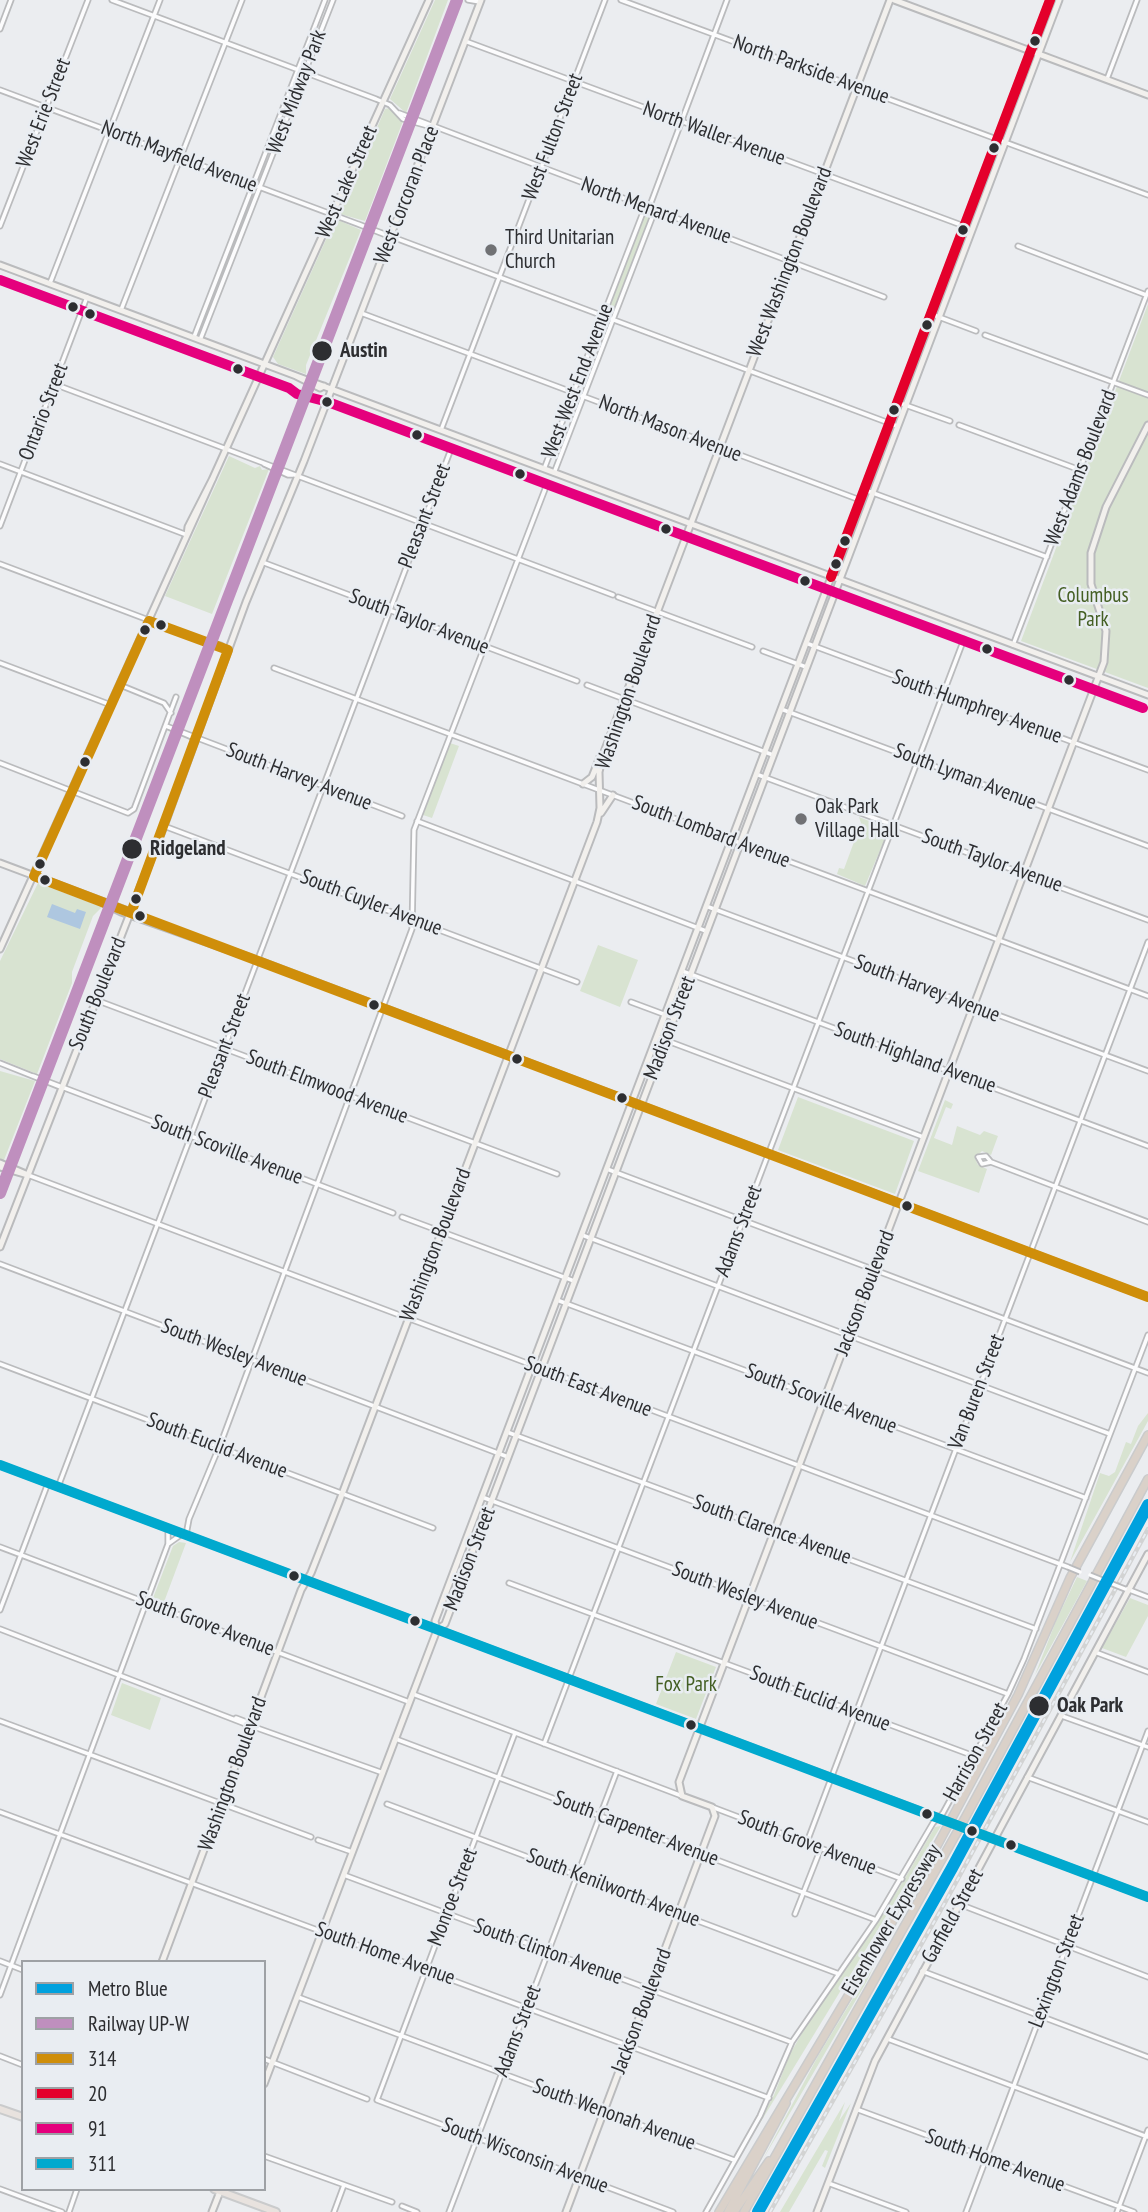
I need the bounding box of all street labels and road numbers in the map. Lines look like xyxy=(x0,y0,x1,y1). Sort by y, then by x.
street label: West Midway Park xyxy=(262,26,332,158)
street label: North Parkside Avenue xyxy=(730,30,892,110)
street label: West Erie Street xyxy=(12,55,76,171)
street label: West Fulton Street xyxy=(517,70,589,204)
street label: North Waller Avenue xyxy=(639,97,789,171)
street label: North Mayfield Avenue xyxy=(97,116,261,198)
street label: West Lake Street xyxy=(311,122,383,242)
street label: West Corcoran Place xyxy=(369,122,445,268)
street label: West Washington Boulevard xyxy=(742,163,838,361)
street label: North Menard Avenue xyxy=(577,172,735,250)
street label: West West End Avenue xyxy=(537,300,619,462)
street label: Ontario Street xyxy=(14,360,74,464)
street label: West Adams Boulevard xyxy=(1040,387,1122,549)
street label: North Mason Avenue xyxy=(595,390,745,468)
street label: Pleasant Street xyxy=(394,460,456,572)
street label: South Taylor Avenue xyxy=(345,584,493,660)
street label: Washington Boulevard xyxy=(591,611,667,773)
street label: South Humphrey Avenue xyxy=(889,665,1065,749)
street label: South Harvey Avenue xyxy=(223,738,375,816)
street label: South Lyman Avenue xyxy=(890,738,1040,816)
street label: South Lombard Avenue xyxy=(628,790,794,874)
street label: South Taylor Avenue xyxy=(918,824,1066,898)
street label: South Cuyler Avenue xyxy=(297,864,445,942)
street label: South Boulevard xyxy=(64,934,132,1054)
street label: South Harvey Avenue xyxy=(851,950,1003,1028)
street label: Madison Street xyxy=(639,973,701,1083)
street label: Pleasant Street xyxy=(194,990,256,1102)
street label: South Highland Avenue xyxy=(831,1017,999,1099)
street label: South Elmwood Avenue xyxy=(243,1045,411,1129)
street label: South Scoville Avenue xyxy=(148,1110,306,1190)
street label: Washington Boulevard xyxy=(395,1165,477,1325)
street label: Adams Street xyxy=(710,1182,768,1280)
street label: Jackson Boulevard xyxy=(830,1227,900,1359)
street label: South Wesley Avenue xyxy=(157,1314,311,1392)
street label: Van Buren Street xyxy=(943,1331,1011,1453)
street label: South East Avenue xyxy=(521,1351,655,1423)
street label: South Scoville Avenue xyxy=(742,1359,900,1439)
street label: South Euclid Avenue xyxy=(143,1408,291,1484)
street label: South Clarence Avenue xyxy=(689,1490,855,1570)
street label: Madison Street xyxy=(439,1504,501,1614)
street label: South Wesley Avenue xyxy=(668,1557,822,1635)
street label: South Grove Avenue xyxy=(132,1586,278,1662)
street label: South Euclid Avenue xyxy=(746,1661,894,1737)
street label: Washington Boulevard xyxy=(193,1694,273,1854)
street label: Harrison Street xyxy=(939,1698,1013,1806)
street label: South Carpenter Avenue xyxy=(550,1786,722,1872)
street label: South Grove Avenue xyxy=(734,1805,880,1881)
street label: Eisenhower Expressway xyxy=(837,1840,947,2000)
street label: South Kenilworth Avenue xyxy=(523,1843,703,1933)
street label: Monroe Street xyxy=(423,1844,483,1950)
street label: Garfield Street xyxy=(917,1864,989,1968)
street label: Lexington Street xyxy=(1024,1911,1090,2031)
street label: South Clinton Avenue xyxy=(470,1913,626,1991)
street label: South Home Avenue xyxy=(312,1917,458,1991)
street label: Jackson Boulevard xyxy=(607,1945,677,2077)
street label: Adams Street xyxy=(489,1982,547,2080)
street label: South Wenonah Avenue xyxy=(529,2074,699,2156)
street label: South Wisconsin Avenue xyxy=(438,2113,612,2199)
street label: South Home Avenue xyxy=(922,2124,1068,2198)

